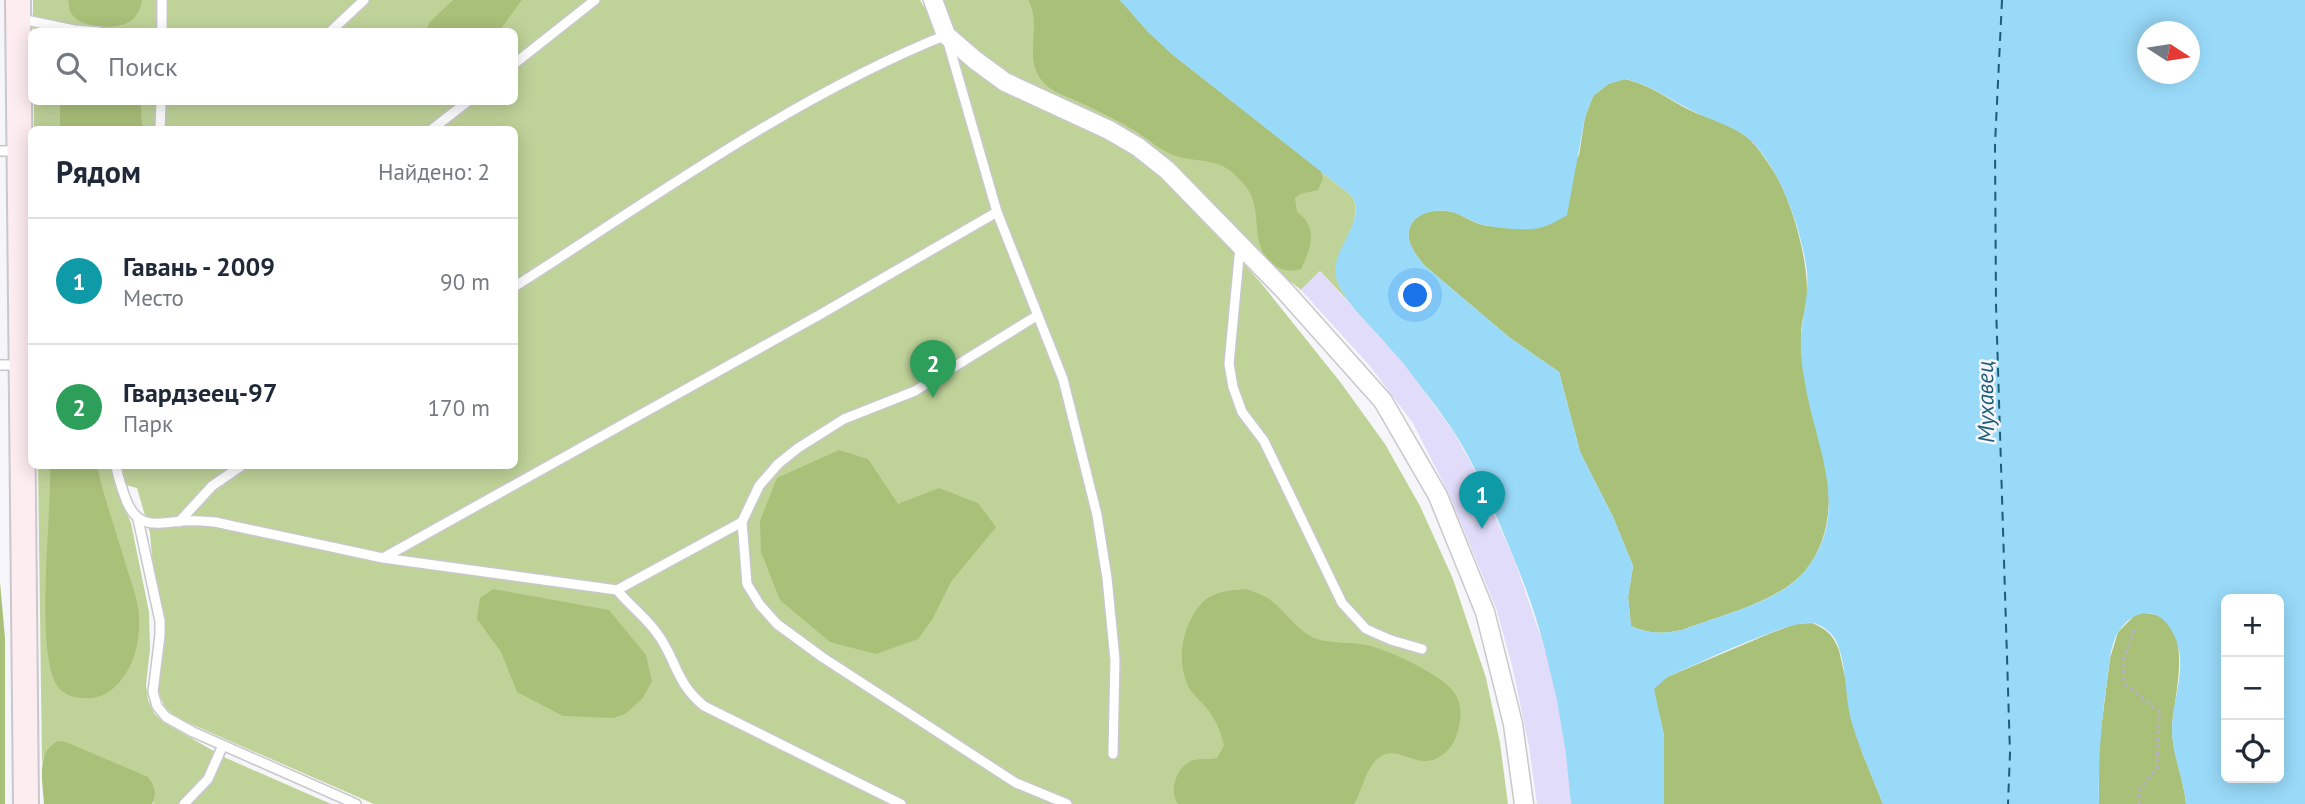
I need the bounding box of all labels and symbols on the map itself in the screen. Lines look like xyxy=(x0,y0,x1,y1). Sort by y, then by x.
north arrow xyxy=(2137,21,2200,84)
your location xyxy=(1398,278,1432,312)
pin: 2 xyxy=(910,340,956,398)
water label: Мухавец xyxy=(1970,361,2000,443)
pin: 1 xyxy=(1459,471,1505,529)

